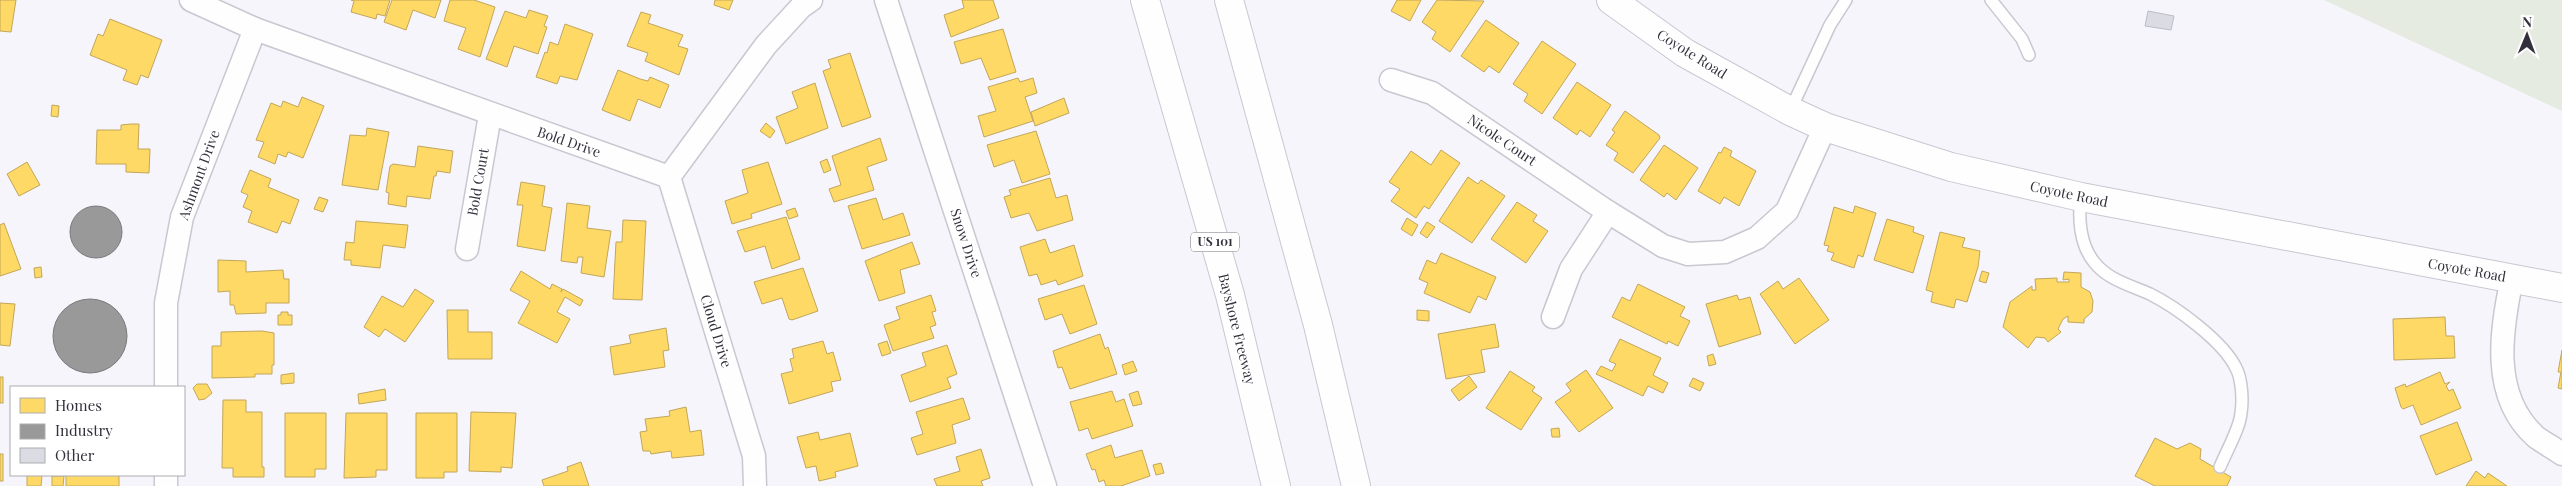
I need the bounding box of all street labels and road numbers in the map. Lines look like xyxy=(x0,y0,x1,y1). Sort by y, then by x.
street label: Coyote Road xyxy=(1654,25,1731,83)
street label: Nicole Court xyxy=(1464,110,1541,170)
street label: Bold Drive xyxy=(535,122,603,161)
street label: Ashmont Drive xyxy=(173,127,224,223)
street label: Bold Court xyxy=(462,146,493,217)
street label: Coyote Road xyxy=(2028,176,2110,211)
street label: Snow Drive xyxy=(946,206,987,280)
road number: US 101 xyxy=(1191,232,1239,252)
street label: Coyote Road xyxy=(2426,253,2508,286)
street label: Bayshore Freeway xyxy=(1214,271,1260,386)
street label: Cloud Drive xyxy=(696,292,737,370)

